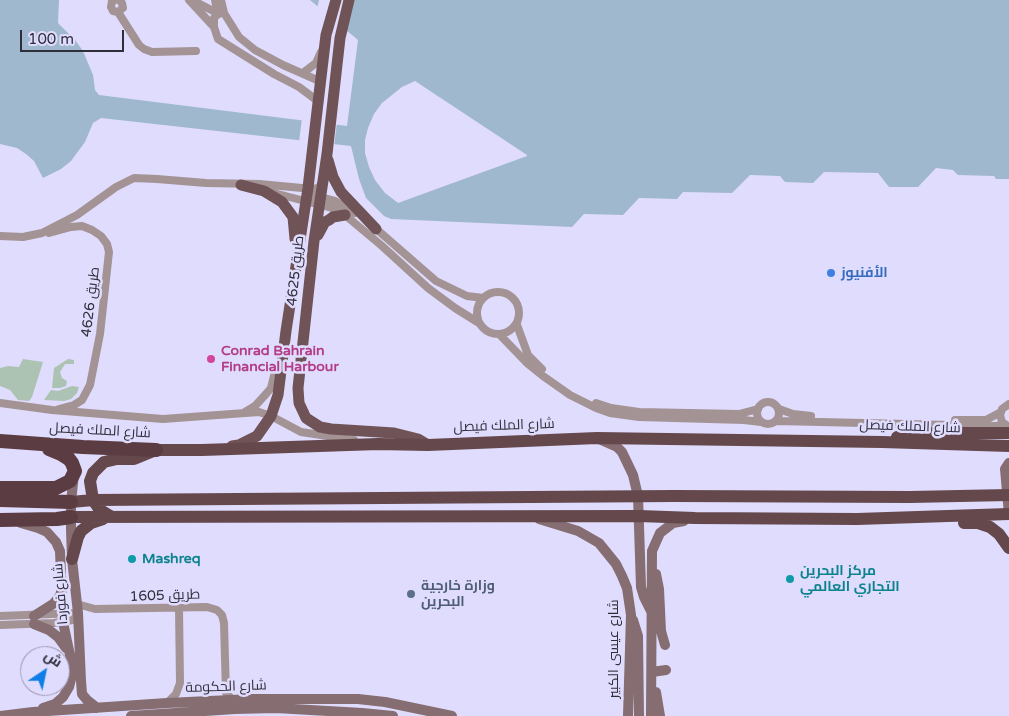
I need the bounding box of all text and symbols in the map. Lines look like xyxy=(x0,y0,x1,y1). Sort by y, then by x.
scale bar xyxy=(22,20,126,52)
text: 100 m xyxy=(28,30,74,48)
street label: طريق 4625 xyxy=(284,235,308,307)
place label: الأفنيوز xyxy=(841,265,888,281)
street label: طريق 4626 xyxy=(78,266,104,338)
marker: الأفنيوز xyxy=(825,267,837,279)
place label: Conrad Bahrain Financial Harbour xyxy=(221,343,339,376)
marker: Conrad Bahrain Financial Harbour xyxy=(205,353,217,365)
street label: شارع الملك فيصل xyxy=(453,416,555,436)
street label: شارع الملك فيصل xyxy=(859,417,961,437)
street label: شارع الملك فيصل xyxy=(49,420,151,442)
place label: Mashreq xyxy=(142,551,201,567)
marker: Mashreq xyxy=(126,553,138,565)
street label: شارع فوردا xyxy=(50,563,72,625)
place label: مركز البحرين التجاري العالمي xyxy=(800,563,900,596)
marker: مركز البحرين التجاري العالمي xyxy=(784,573,796,585)
place label: وزارة خارجية البحرين xyxy=(421,578,495,610)
street label: طريق 1605 xyxy=(129,586,201,606)
marker: وزارة خارجية البحرين xyxy=(405,588,417,600)
street label: شارع عيسى الكبير xyxy=(606,599,622,699)
north arrow xyxy=(20,646,70,696)
text: ش xyxy=(41,647,65,671)
street label: شارع الحكومة xyxy=(185,677,267,697)

